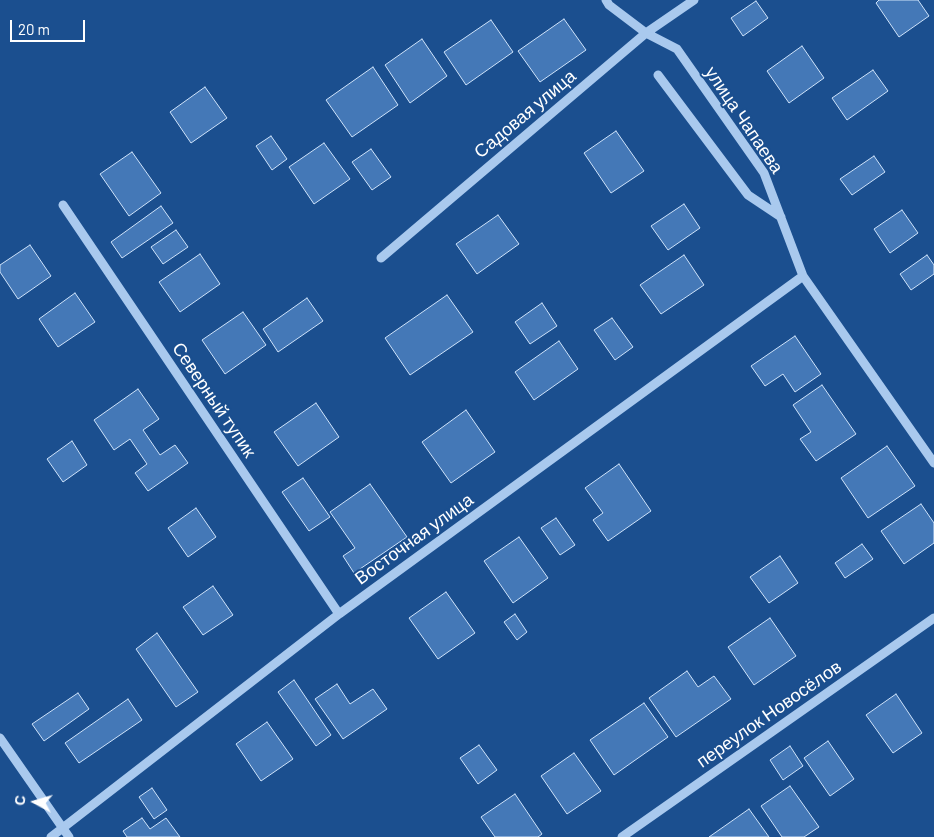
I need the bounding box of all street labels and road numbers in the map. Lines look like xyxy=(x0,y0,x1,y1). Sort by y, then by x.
street label: улица Чапаева xyxy=(700,62,788,178)
street label: Садовая улица xyxy=(470,65,580,163)
street label: Северный тупик xyxy=(168,338,260,462)
street label: Восточная улица xyxy=(351,489,477,589)
street label: переулок Новосёлов xyxy=(692,656,846,772)

